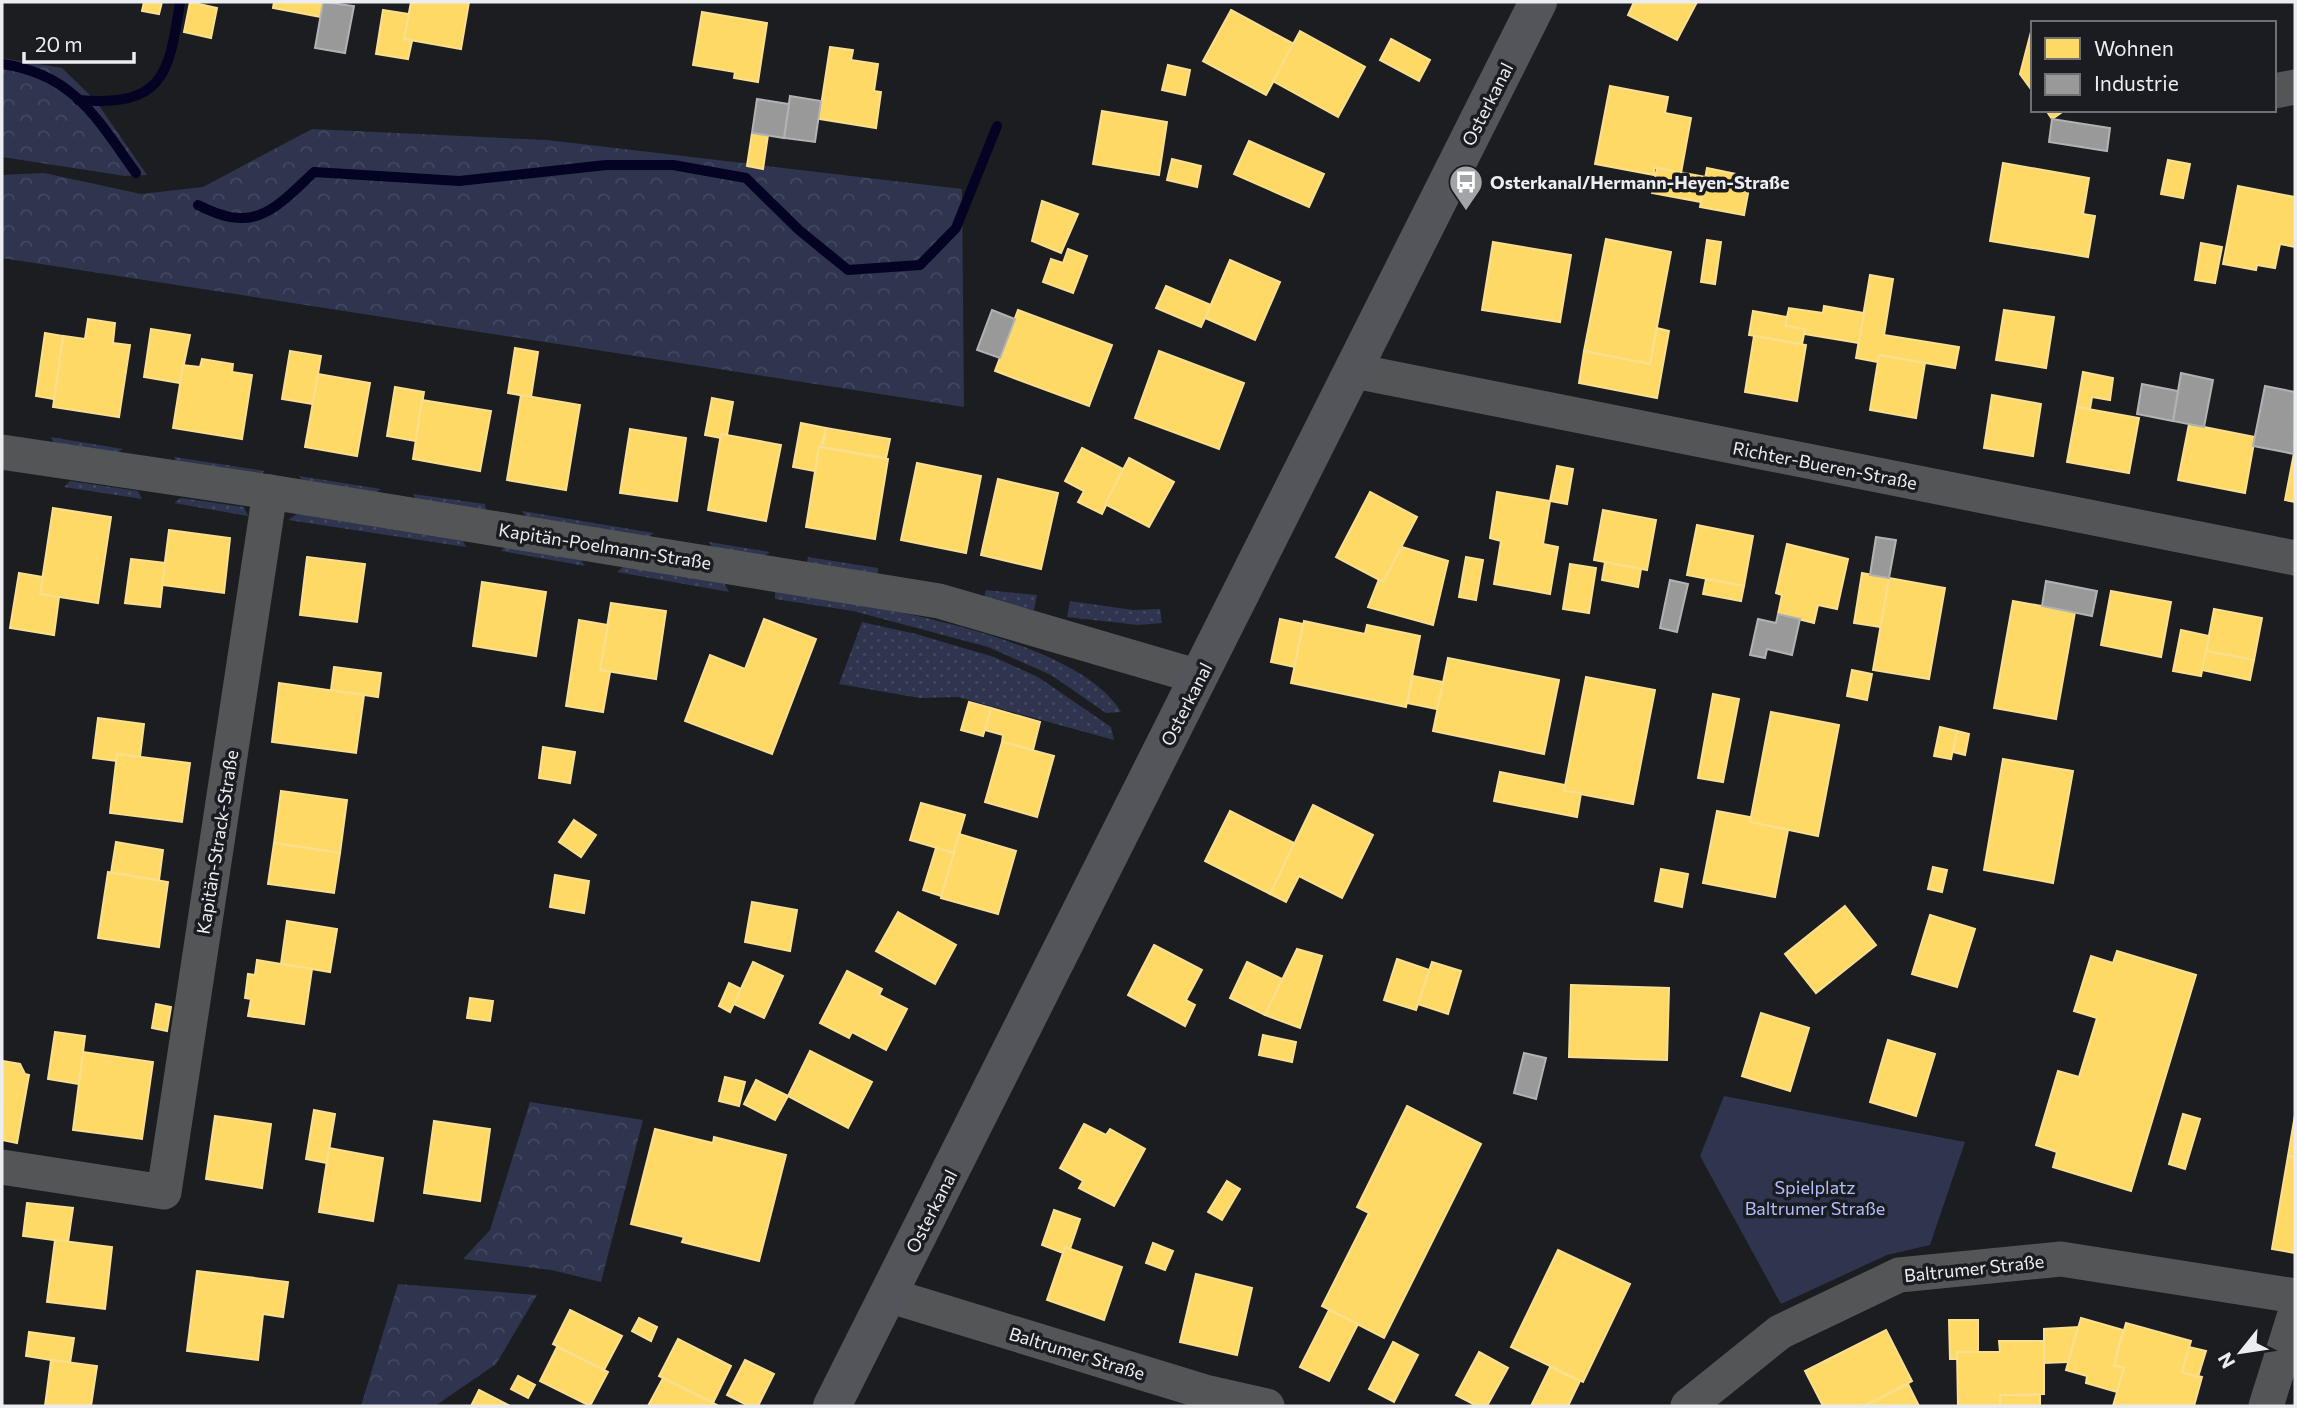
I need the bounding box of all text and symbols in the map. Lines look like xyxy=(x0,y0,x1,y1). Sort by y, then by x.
scale bar xyxy=(24,21,135,65)
legend xyxy=(2031,21,2276,112)
text: 20 m xyxy=(35,31,83,56)
text: Wohnen xyxy=(2094,35,2174,60)
street label: Osterkanal xyxy=(1457,59,1517,149)
text: Industrie xyxy=(2094,70,2179,95)
bus stop icon: Osterkanal/Hermann-Heyen-Straße xyxy=(1447,163,1485,212)
place label: Osterkanal/Hermann-Heyen-Straße xyxy=(1490,171,1789,193)
street label: Richter-Bueren-Straße xyxy=(1731,436,1919,494)
street label: Kapitän-Poelmann-Straße xyxy=(497,518,713,574)
street label: Osterkanal xyxy=(1156,659,1216,749)
street label: Kapitän-Strack-Straße xyxy=(192,748,242,936)
street label: Osterkanal xyxy=(901,1166,961,1256)
park label: Spielplatz Baltrumer Straße xyxy=(1745,1176,1885,1219)
street label: Baltrumer Straße xyxy=(1903,1250,2045,1286)
north arrow xyxy=(2206,1317,2276,1387)
street label: Baltrumer Straße xyxy=(1007,1322,1147,1384)
text: N xyxy=(2212,1349,2239,1373)

